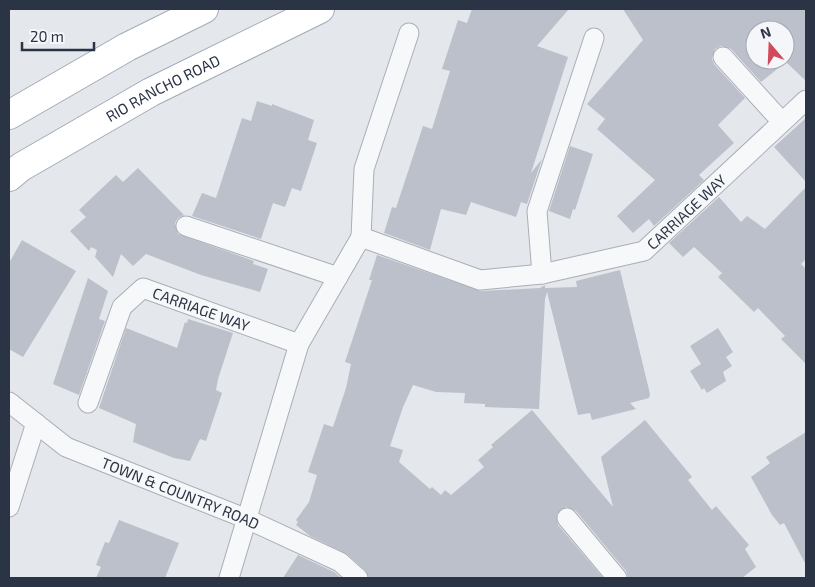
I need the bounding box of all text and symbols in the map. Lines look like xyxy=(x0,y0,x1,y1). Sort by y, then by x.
scale bar xyxy=(22,20,95,52)
north arrow xyxy=(745,20,795,70)
text: N xyxy=(758,23,773,42)
text: 20 m xyxy=(30,27,64,45)
street label: RIO RANCHO ROAD xyxy=(102,51,223,125)
street label: CARRIAGE WAY xyxy=(643,170,730,253)
street label: CARRIAGE WAY xyxy=(150,283,253,335)
street label: TOWN & COUNTRY ROAD xyxy=(99,453,262,533)

